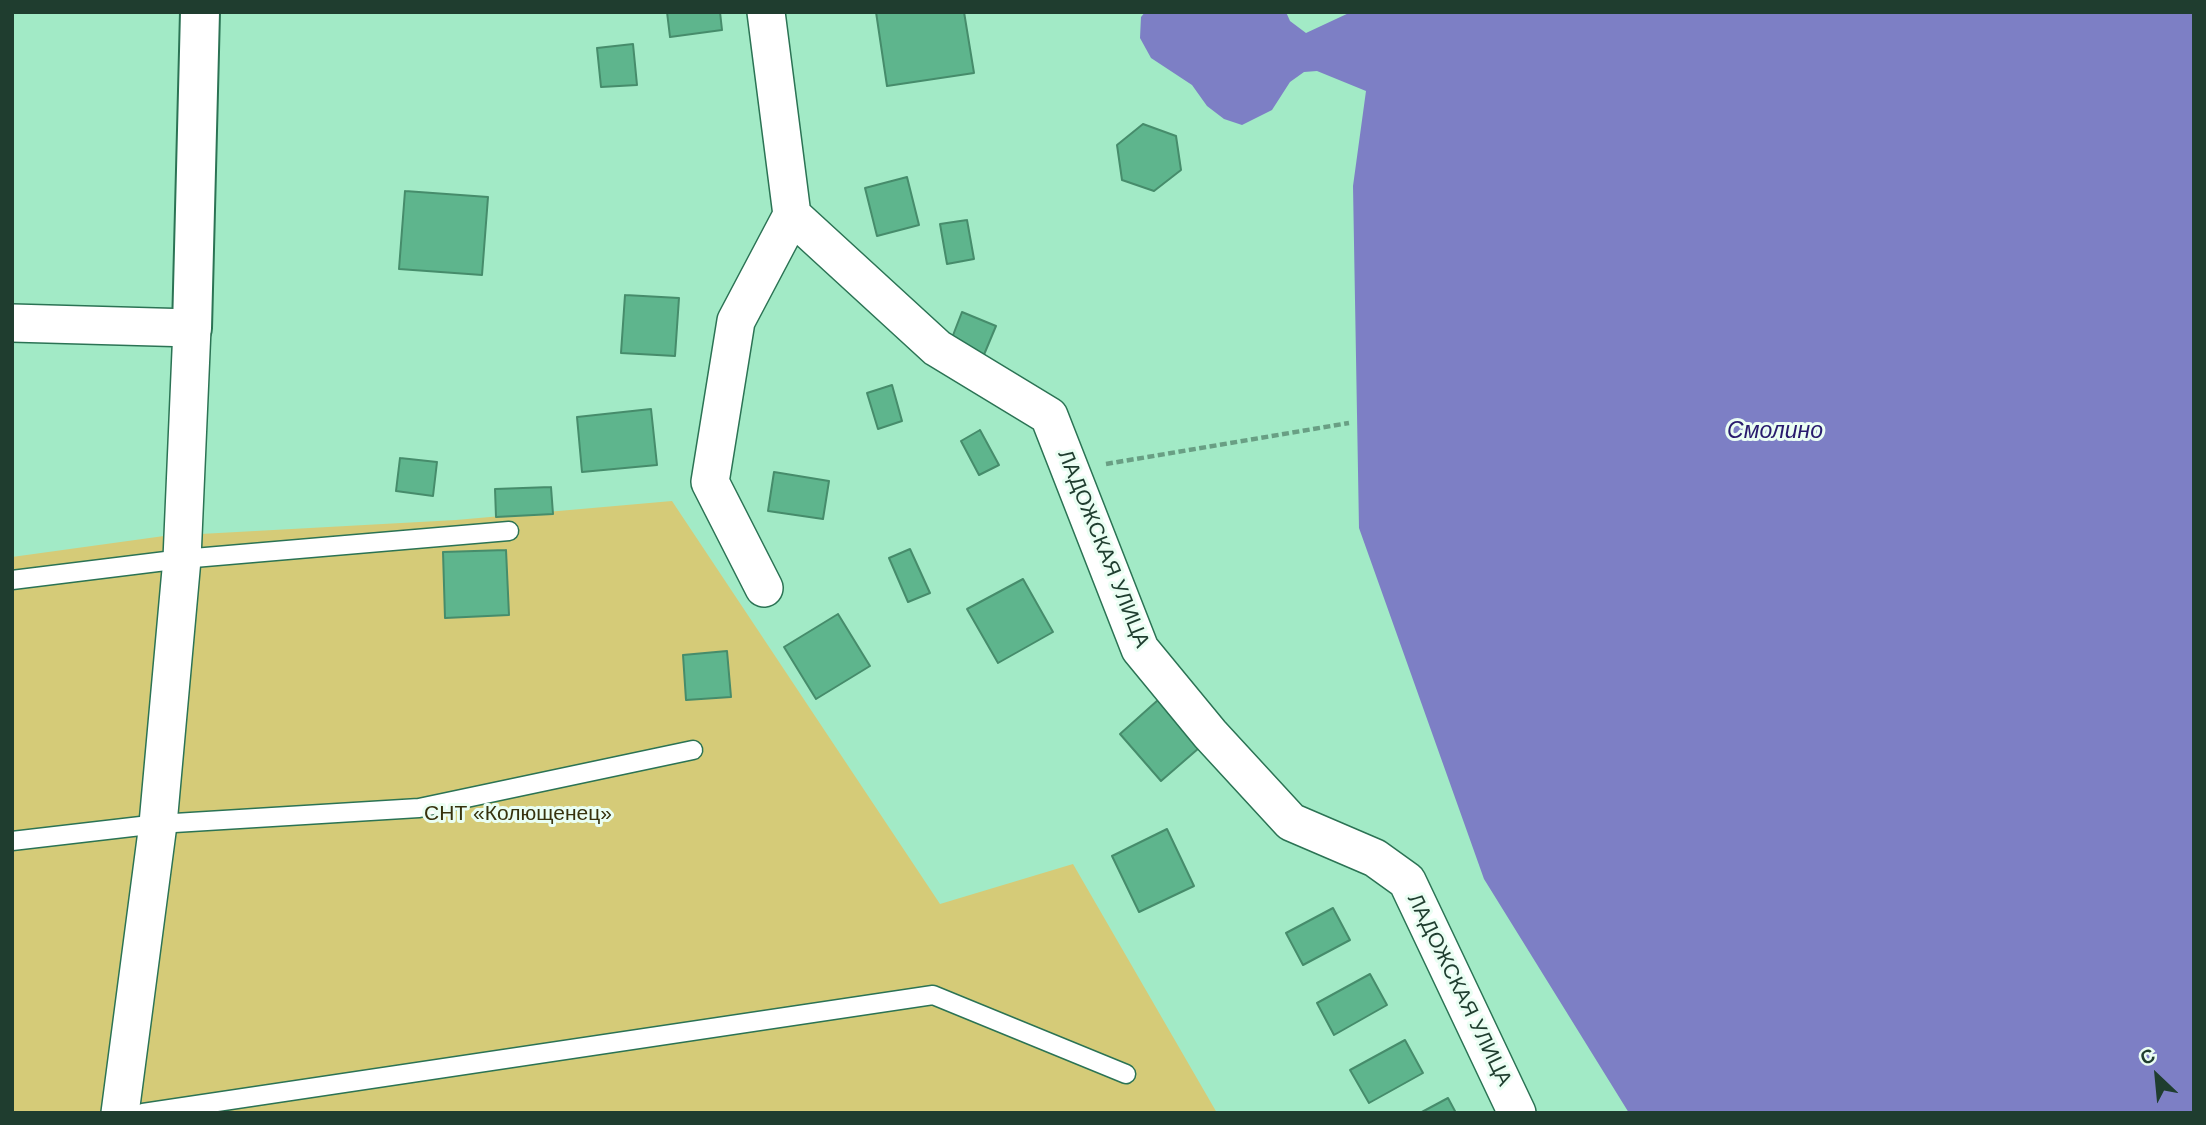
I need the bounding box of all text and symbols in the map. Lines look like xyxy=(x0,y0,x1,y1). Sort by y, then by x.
water label: Смолино xyxy=(1727,418,1823,446)
street label: ЛАДОЖСКАЯ УЛИЦА xyxy=(1052,446,1154,652)
park label: СНТ «Колющенец» xyxy=(424,801,612,827)
street label: ЛАДОЖСКАЯ УЛИЦА xyxy=(1401,890,1517,1090)
north arrow xyxy=(2122,1041,2192,1111)
text: С xyxy=(2137,1044,2158,1069)

